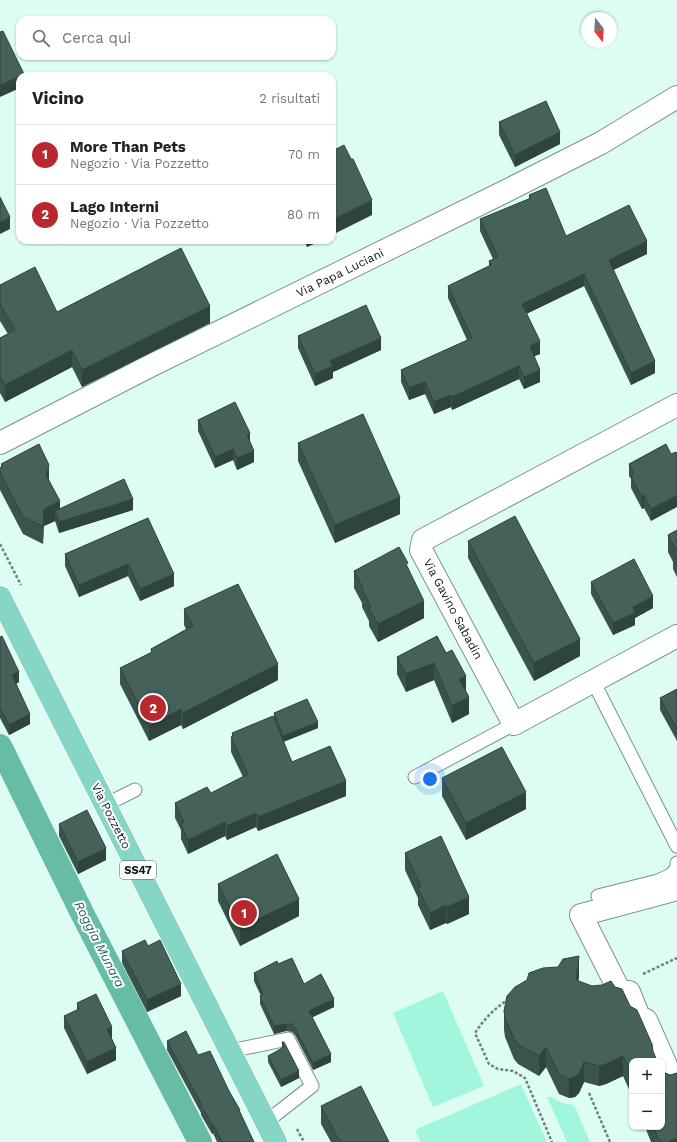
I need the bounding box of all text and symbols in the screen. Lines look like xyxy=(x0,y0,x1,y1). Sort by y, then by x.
north arrow xyxy=(581,12,617,48)
search box xyxy=(16,16,336,60)
icon: search xyxy=(30,27,52,49)
text: Cerca qui xyxy=(62,29,131,47)
text: Vicino xyxy=(32,88,84,108)
text: 2 risultati xyxy=(259,91,320,106)
text: More Than Pets xyxy=(70,138,186,156)
text: 1 xyxy=(42,147,48,162)
text: 70 m xyxy=(288,147,320,162)
text: Negozio · Via Pozzetto xyxy=(70,156,209,171)
text: Lago Interni xyxy=(70,198,159,216)
text: 2 xyxy=(41,207,49,222)
text: 80 m xyxy=(287,207,320,222)
text: Negozio · Via Pozzetto xyxy=(70,216,209,231)
street label: Via Papa Luciani xyxy=(294,246,386,300)
street label: Via Gavino Sabadin xyxy=(421,556,485,662)
pin: 2 xyxy=(140,693,166,723)
your location xyxy=(420,769,440,789)
street label: Via Pozzetto xyxy=(88,781,134,851)
road number: SS47 xyxy=(120,861,156,879)
pin: 1 xyxy=(231,898,257,928)
water label: Roggia Munara xyxy=(71,899,128,990)
map controls xyxy=(629,1058,665,1130)
button: + xyxy=(629,1058,665,1094)
button: − xyxy=(629,1094,665,1130)

